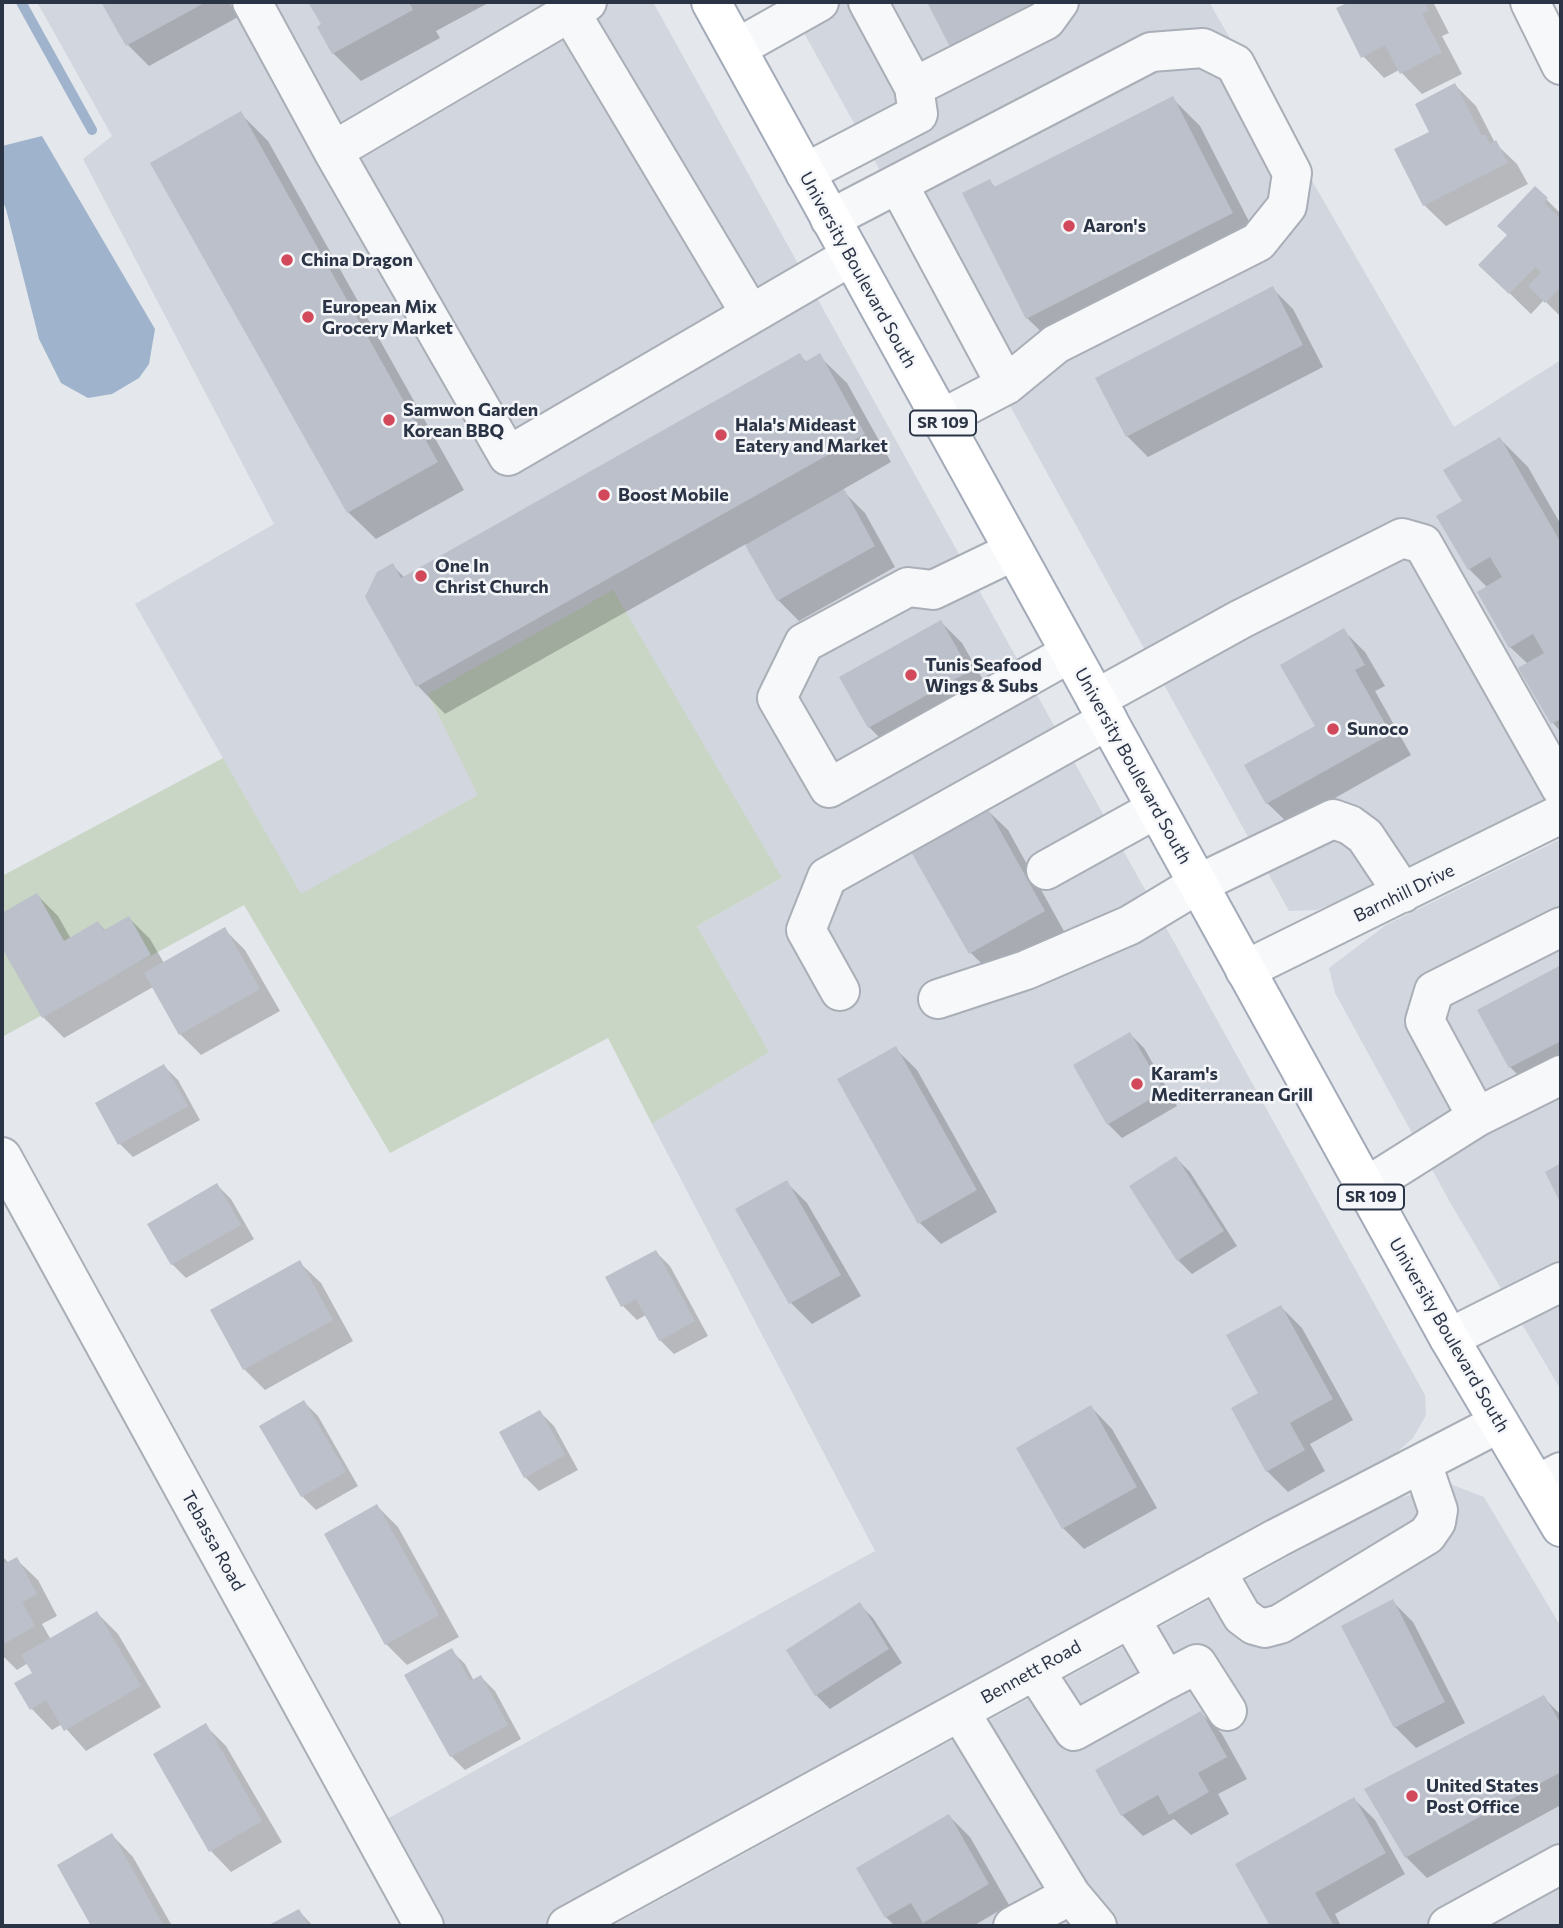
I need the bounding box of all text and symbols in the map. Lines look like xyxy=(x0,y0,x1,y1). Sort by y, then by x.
street label: University Boulevard South xyxy=(795,168,921,372)
place label: Aaron's xyxy=(1083,215,1146,237)
marker: Aaron's xyxy=(1061,218,1077,234)
place label: China Dragon xyxy=(301,249,413,271)
marker: China Dragon xyxy=(279,252,295,268)
place label: European Mix Grocery Market xyxy=(322,296,453,338)
marker: European Mix Grocery Market xyxy=(300,309,316,325)
place label: Samwon Garden Korean BBQ xyxy=(403,399,538,442)
road number: SR 109 xyxy=(910,410,976,436)
marker: Samwon Garden Korean BBQ xyxy=(381,412,397,428)
place label: Hala's Mideast Eatery and Market xyxy=(735,414,888,457)
marker: Hala's Mideast Eatery and Market xyxy=(713,427,729,443)
place label: Boost Mobile xyxy=(618,484,729,506)
marker: Boost Mobile xyxy=(596,487,612,503)
place label: One In Christ Church xyxy=(435,555,549,598)
marker: One In Christ Church xyxy=(413,568,429,584)
place label: Tunis Seafood Wings & Subs xyxy=(925,654,1042,696)
street label: University Boulevard South xyxy=(1070,664,1196,868)
marker: Tunis Seafood Wings & Subs xyxy=(903,667,919,683)
place label: Sunoco xyxy=(1347,718,1409,740)
marker: Sunoco xyxy=(1325,721,1341,737)
street label: Barnhill Drive xyxy=(1350,859,1458,927)
place label: Karam's Mediterranean Grill xyxy=(1151,1063,1313,1106)
marker: Karam's Mediterranean Grill xyxy=(1129,1076,1145,1092)
road number: SR 109 xyxy=(1338,1184,1404,1210)
street label: University Boulevard South xyxy=(1384,1234,1514,1436)
street label: Tebassa Road xyxy=(177,1487,249,1595)
street label: Bennett Road xyxy=(977,1636,1085,1708)
place label: United States Post Office xyxy=(1426,1775,1539,1817)
marker: United States Post Office xyxy=(1404,1788,1420,1804)

